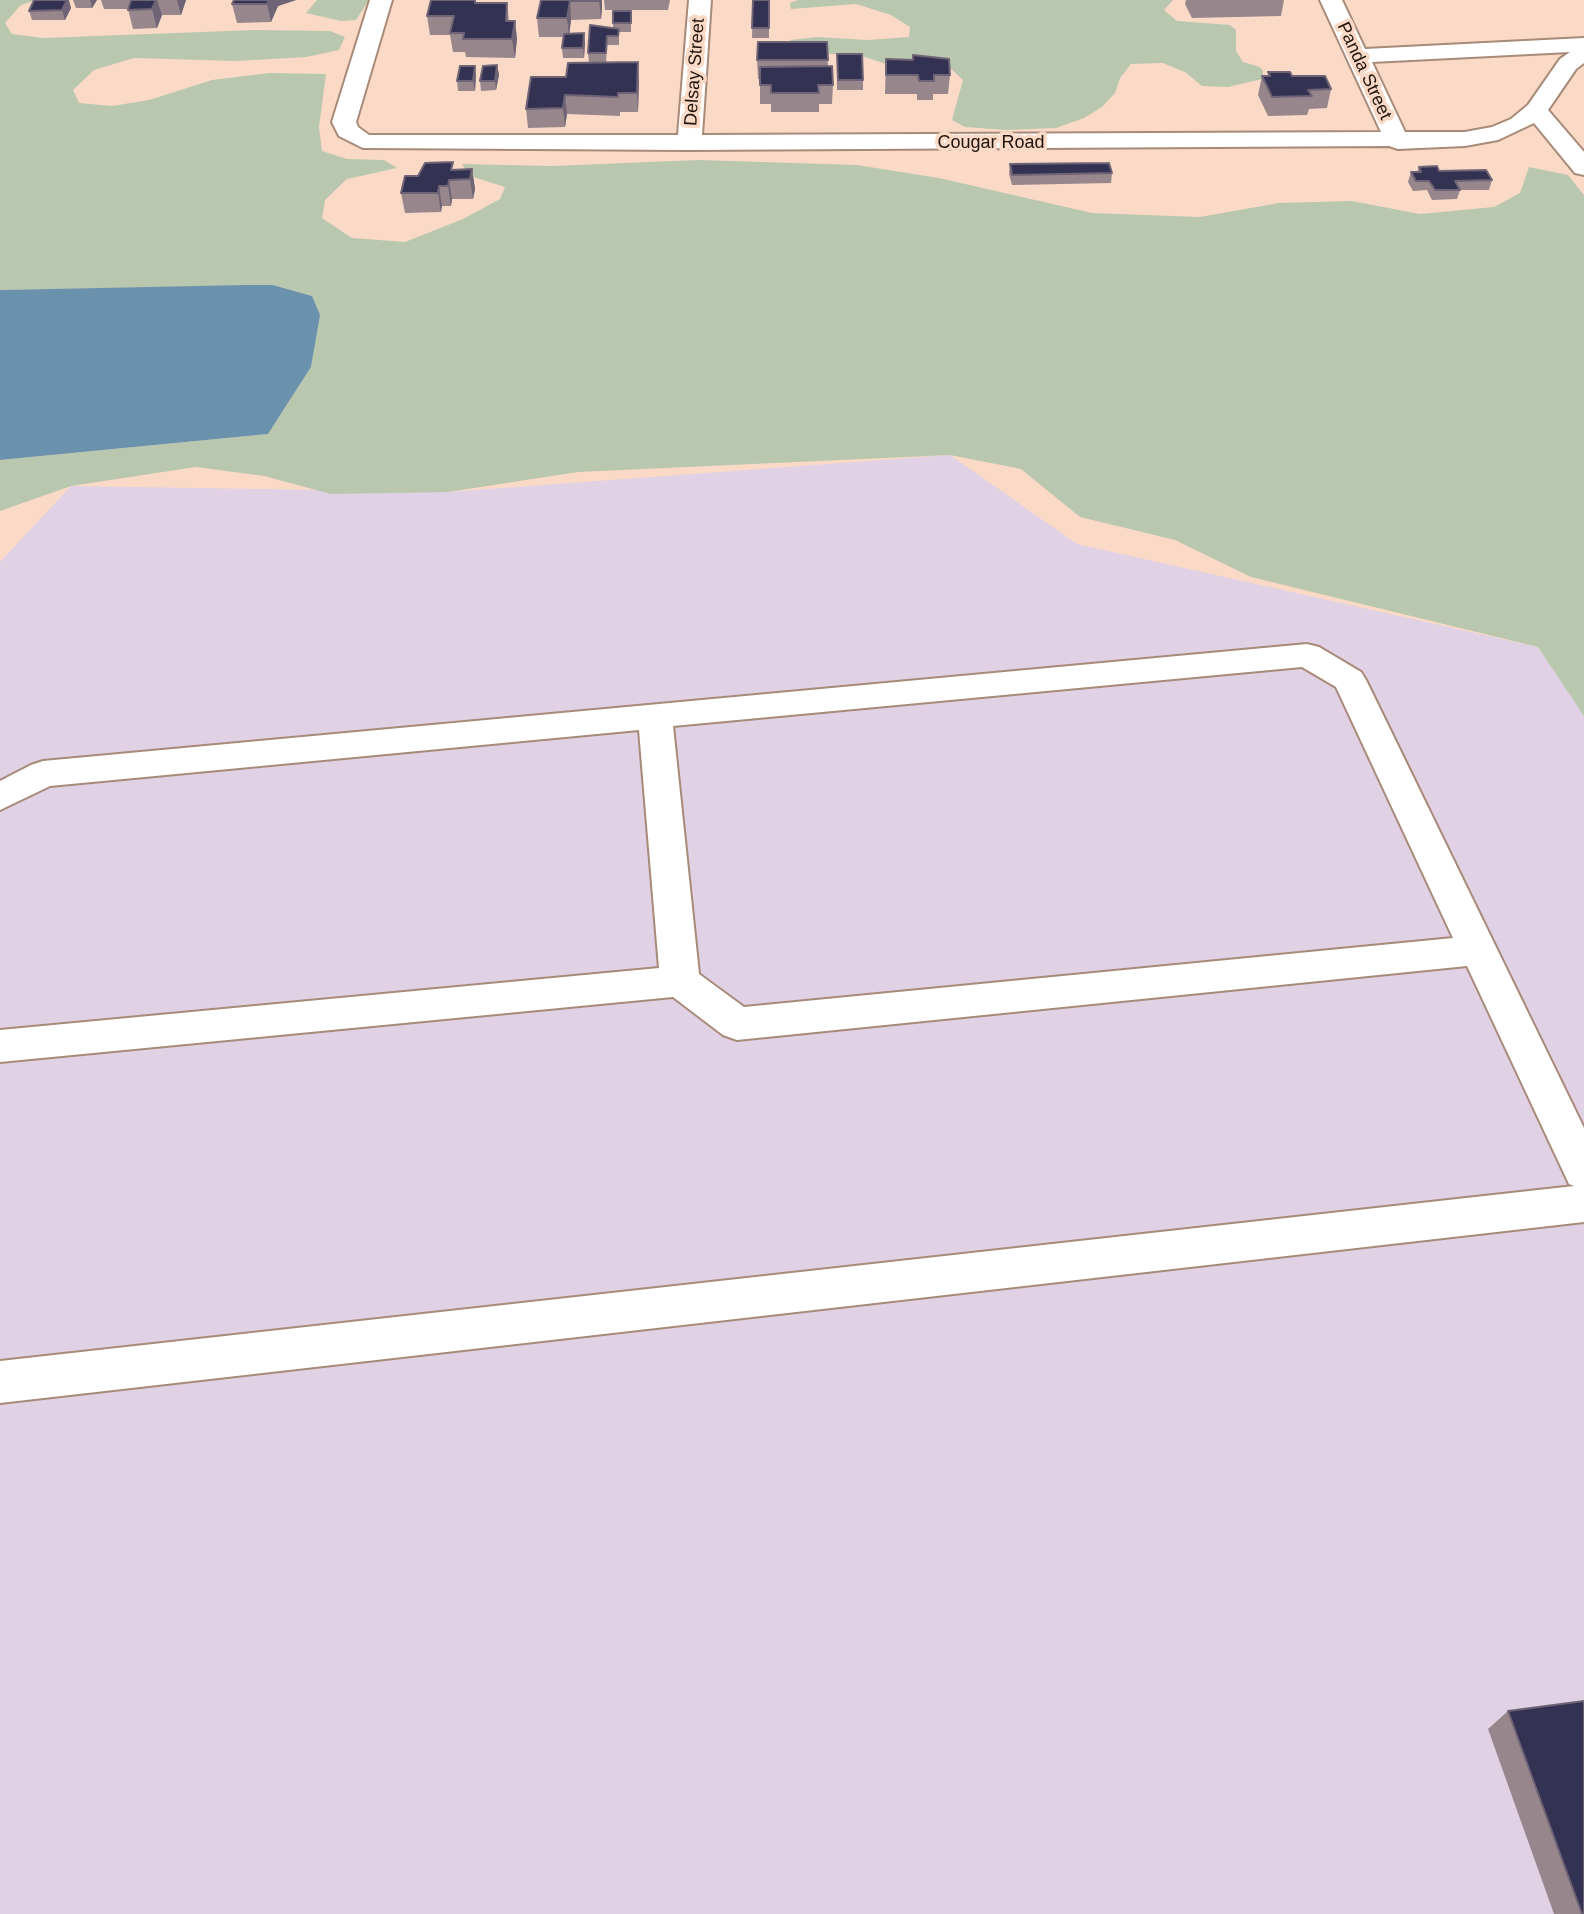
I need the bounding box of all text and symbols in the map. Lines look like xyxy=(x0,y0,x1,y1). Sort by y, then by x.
street label: Delsay Street xyxy=(680,17,710,127)
street label: Panda Street xyxy=(1332,19,1396,123)
street label: Cougar Road xyxy=(937,132,1045,154)

